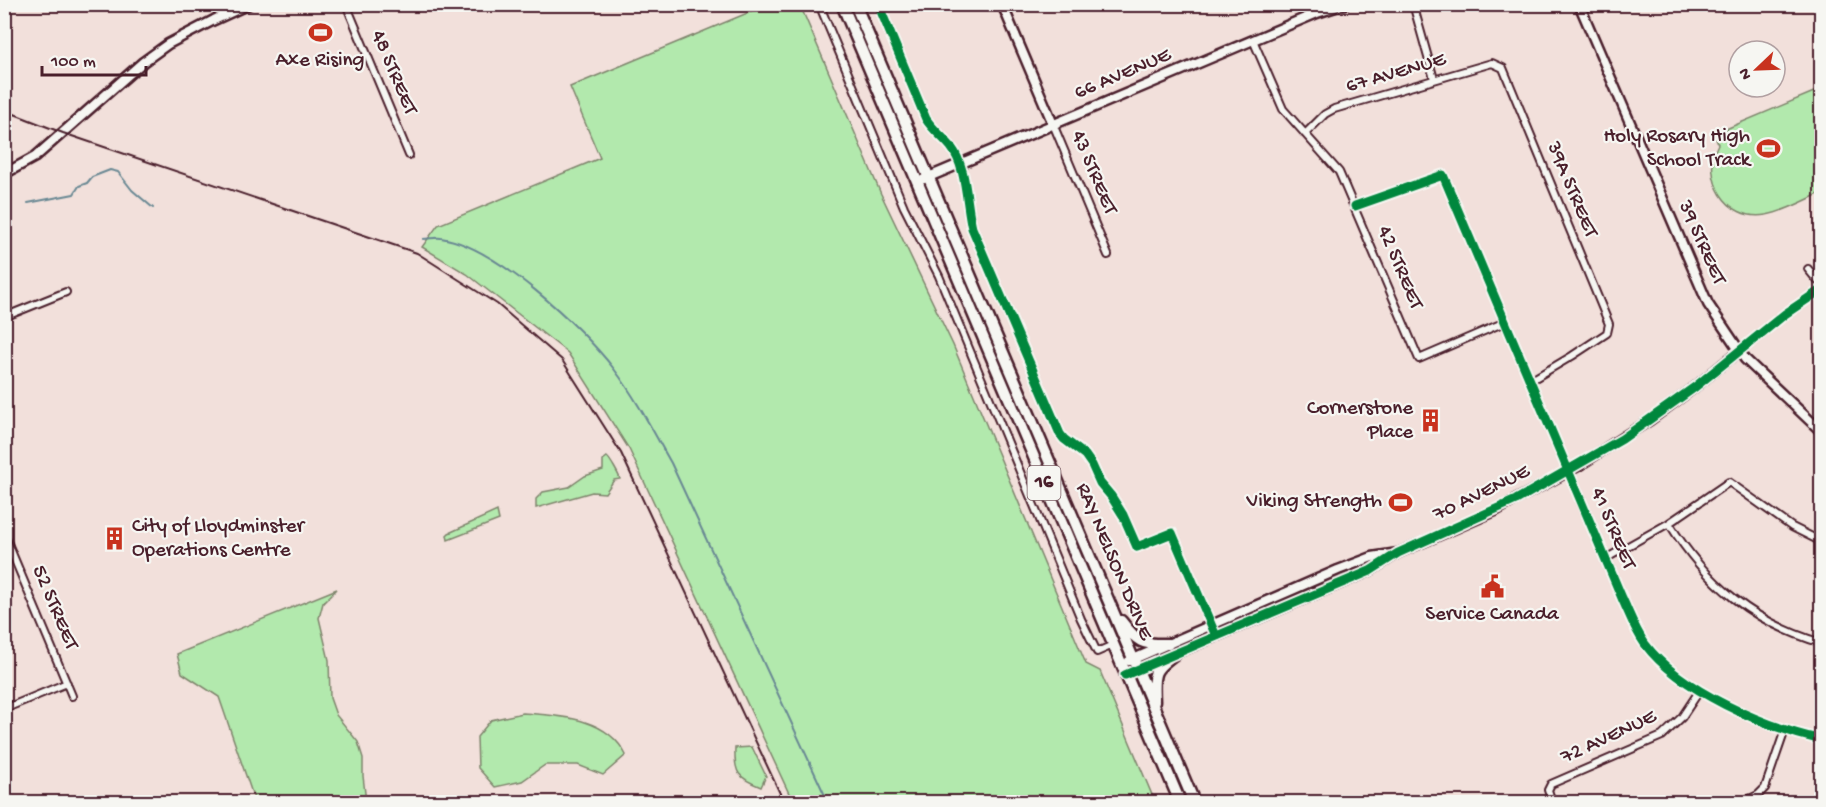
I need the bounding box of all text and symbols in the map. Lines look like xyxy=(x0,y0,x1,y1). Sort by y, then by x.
sports icon: Axe Rising xyxy=(307,20,333,46)
street label: 48 STREET xyxy=(364,27,422,120)
scale bar xyxy=(42,39,146,77)
north arrow xyxy=(1727,39,1787,99)
street label: 66 AVENUE xyxy=(1071,43,1176,106)
street label: 67 AVENUE xyxy=(1343,48,1450,100)
place label: Axe Rising xyxy=(275,49,365,74)
text: 100 m xyxy=(50,52,96,73)
text: N xyxy=(1735,64,1757,82)
place label: Holy Rosary High School Track xyxy=(1603,125,1753,174)
street label: 43 STREET xyxy=(1064,127,1122,220)
sports icon: Holy Rosary High School Track xyxy=(1755,136,1781,162)
street label: 39A STREET xyxy=(1539,137,1603,243)
street label: 39 STREET xyxy=(1671,196,1731,290)
street label: 42 STREET xyxy=(1370,222,1428,314)
place label: Cornerstone Place xyxy=(1307,397,1414,446)
building icon: Cornerstone Place xyxy=(1418,408,1444,434)
street label: 70 AVENUE xyxy=(1429,460,1535,528)
road number: 16 xyxy=(1028,466,1060,500)
street label: RAY NELSON DRIVE xyxy=(1069,480,1158,645)
street label: 41 STREET xyxy=(1584,484,1641,575)
sports icon: Viking Strength xyxy=(1387,489,1413,515)
place label: Viking Strength xyxy=(1246,490,1382,515)
place label: City of Lloydminster Operations Centre xyxy=(132,515,306,564)
building icon: City of Lloydminster Operations Centre xyxy=(101,526,127,552)
street label: 52 STREET xyxy=(25,562,83,655)
public building icon: Service Canada xyxy=(1479,574,1505,600)
place label: Service Canada xyxy=(1425,603,1560,628)
street label: 72 AVENUE xyxy=(1556,705,1661,771)

